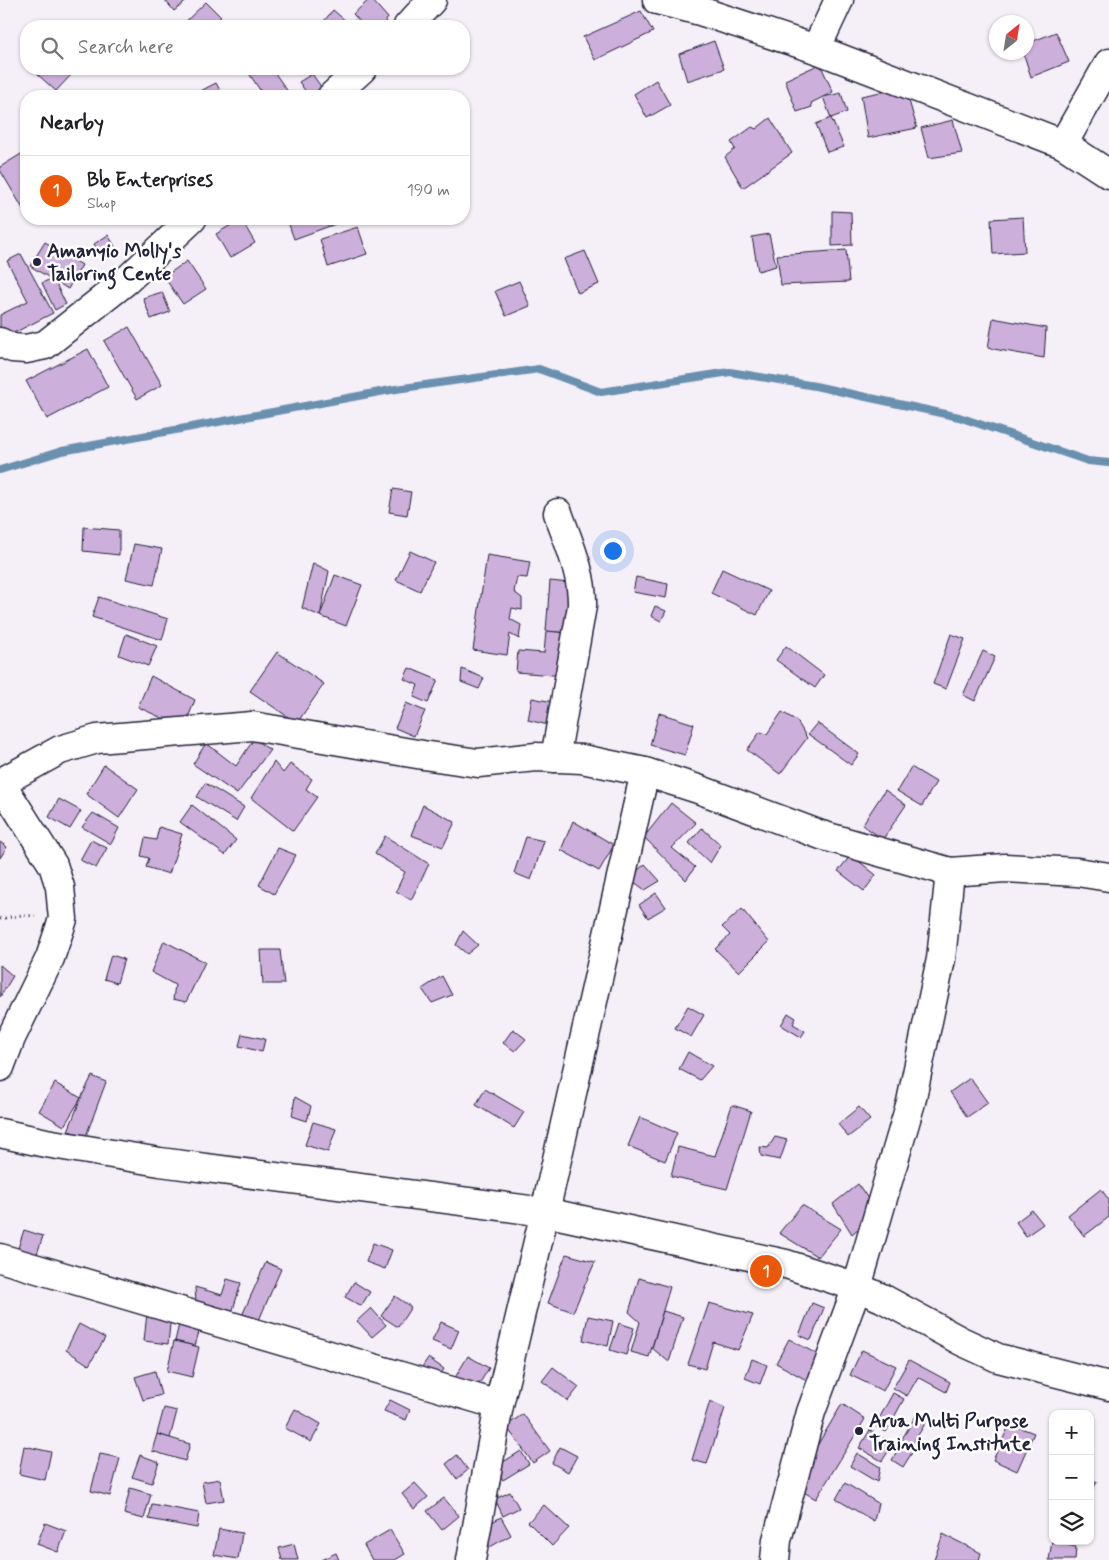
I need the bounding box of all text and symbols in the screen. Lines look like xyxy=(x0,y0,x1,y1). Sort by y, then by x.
north arrow xyxy=(989,15,1034,60)
search box xyxy=(20,20,470,75)
icon: search xyxy=(38,34,66,62)
text: Search here xyxy=(78,35,174,60)
text: Nearby xyxy=(40,109,104,137)
text: Bb Enterprises xyxy=(87,168,213,193)
text: 1 xyxy=(52,180,60,201)
text: 190 m xyxy=(407,180,450,201)
text: Shop xyxy=(87,193,116,214)
place label: Amanyio Molly's Tailoring Cente xyxy=(47,238,182,290)
marker: Amanyio Molly's Tailoring Cente xyxy=(31,256,43,268)
your location xyxy=(600,538,626,564)
pin: 1 xyxy=(750,1252,782,1290)
place label: Arua Multi Purpose Training Institute xyxy=(869,1408,1031,1460)
map controls xyxy=(1049,1410,1094,1545)
button: + xyxy=(1049,1410,1094,1455)
marker: Arua Multi Purpose Training Institute xyxy=(853,1425,865,1437)
button: − xyxy=(1049,1455,1094,1500)
button: layers xyxy=(1049,1500,1094,1545)

